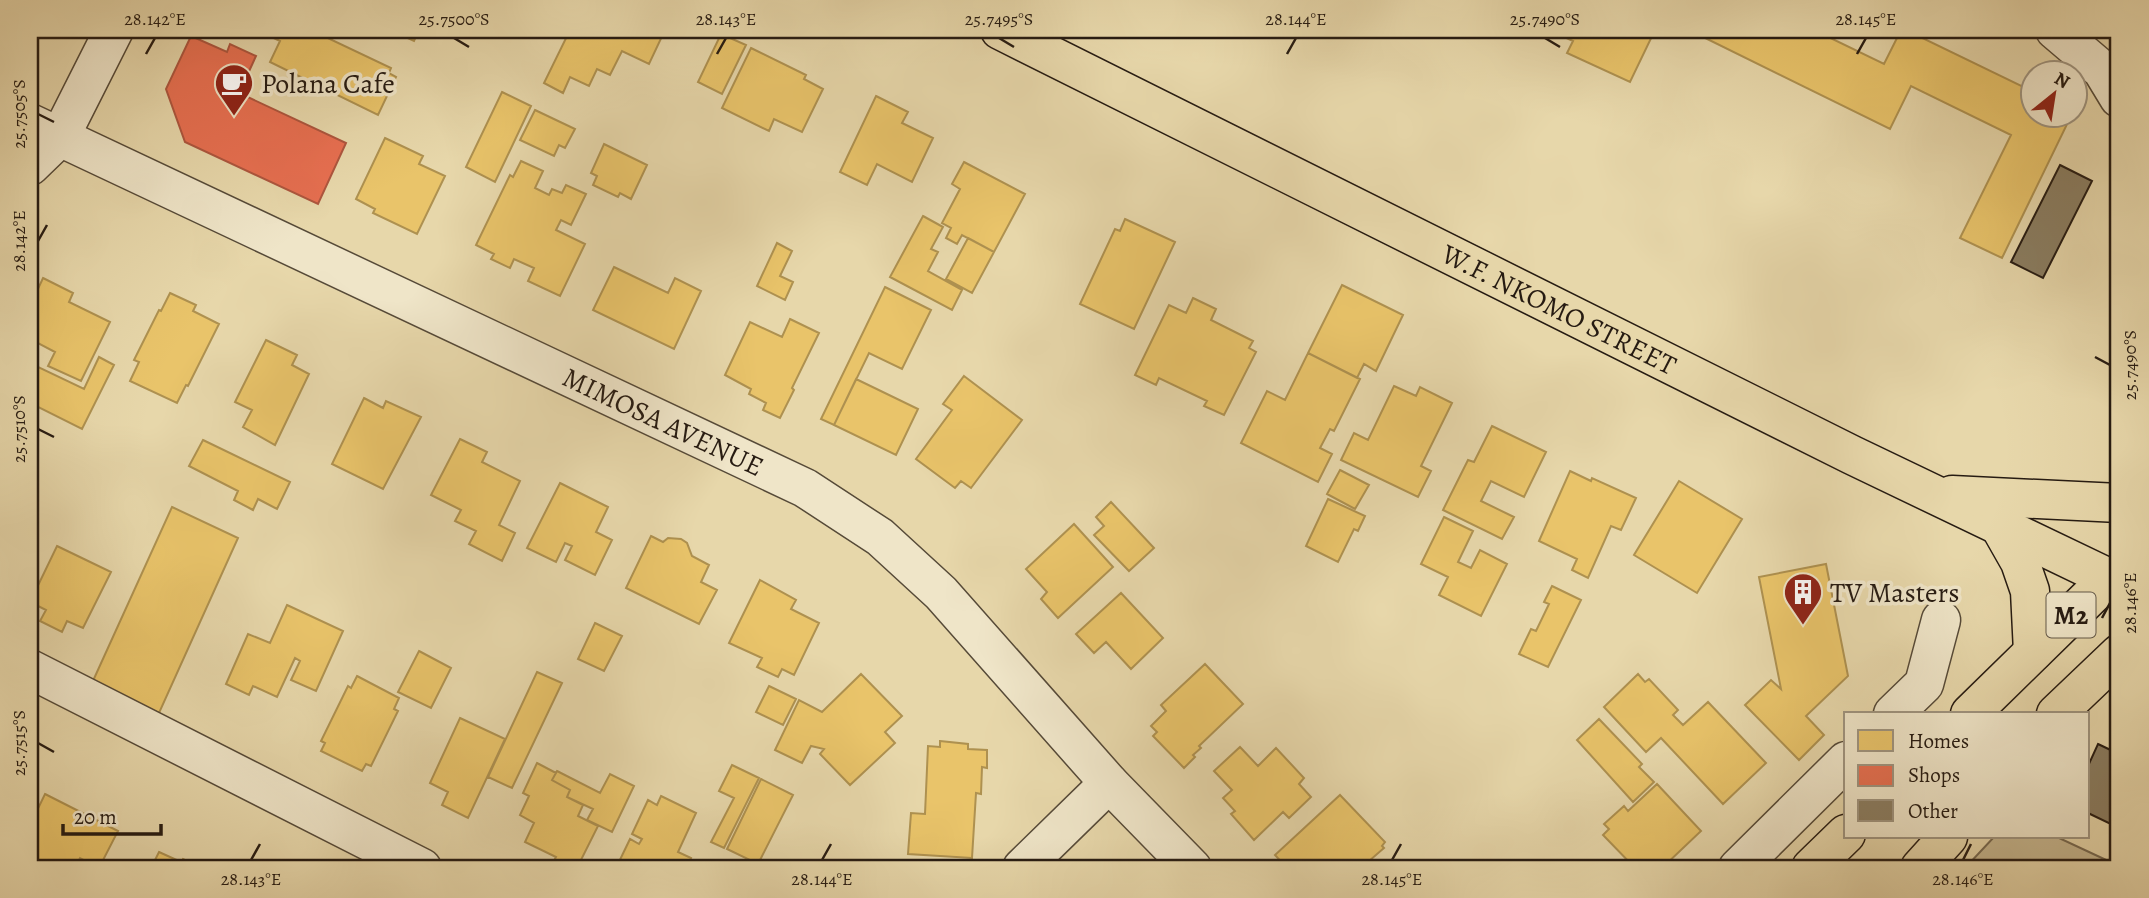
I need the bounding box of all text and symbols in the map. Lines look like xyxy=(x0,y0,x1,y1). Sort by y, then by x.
text: 28.142°E xyxy=(124,7,186,31)
text: 25.7500°S xyxy=(418,7,490,31)
text: 28.143°E xyxy=(696,7,756,31)
text: 25.7495°S xyxy=(965,7,1033,31)
text: 28.144°E xyxy=(1265,7,1327,31)
text: 25.7490°S xyxy=(1510,7,1580,31)
text: 28.145°E xyxy=(1836,7,1896,31)
north arrow xyxy=(2020,60,2090,130)
cafe icon: Polana Cafe xyxy=(213,62,255,117)
place label: Polana Cafe xyxy=(261,65,395,103)
text: N xyxy=(2050,65,2075,95)
text: 25.7505°S xyxy=(7,79,31,149)
text: 28.142°E xyxy=(7,210,31,272)
street label: W.F. NKOMO STREET xyxy=(1434,235,1683,384)
text: 25.7490°S xyxy=(2118,330,2142,400)
street label: MIMOSA AVENUE xyxy=(556,359,770,486)
text: 25.7510°S xyxy=(7,395,31,463)
building icon: TV Masters xyxy=(1782,571,1824,626)
text: 28.146°E xyxy=(2118,572,2142,634)
place label: TV Masters xyxy=(1830,574,1959,612)
road number: M2 xyxy=(2046,593,2096,638)
text: 25.7515°S xyxy=(7,710,31,776)
legend xyxy=(1844,712,2090,838)
text: Homes xyxy=(1908,727,1969,755)
text: Shops xyxy=(1908,761,1960,789)
scale bar xyxy=(63,793,161,837)
text: Other xyxy=(1908,797,1958,825)
text: 20 m xyxy=(74,803,117,831)
text: 28.143°E xyxy=(221,867,281,891)
text: 28.144°E xyxy=(791,867,853,891)
text: 28.145°E xyxy=(1362,867,1422,891)
text: 28.146°E xyxy=(1932,867,1994,891)

